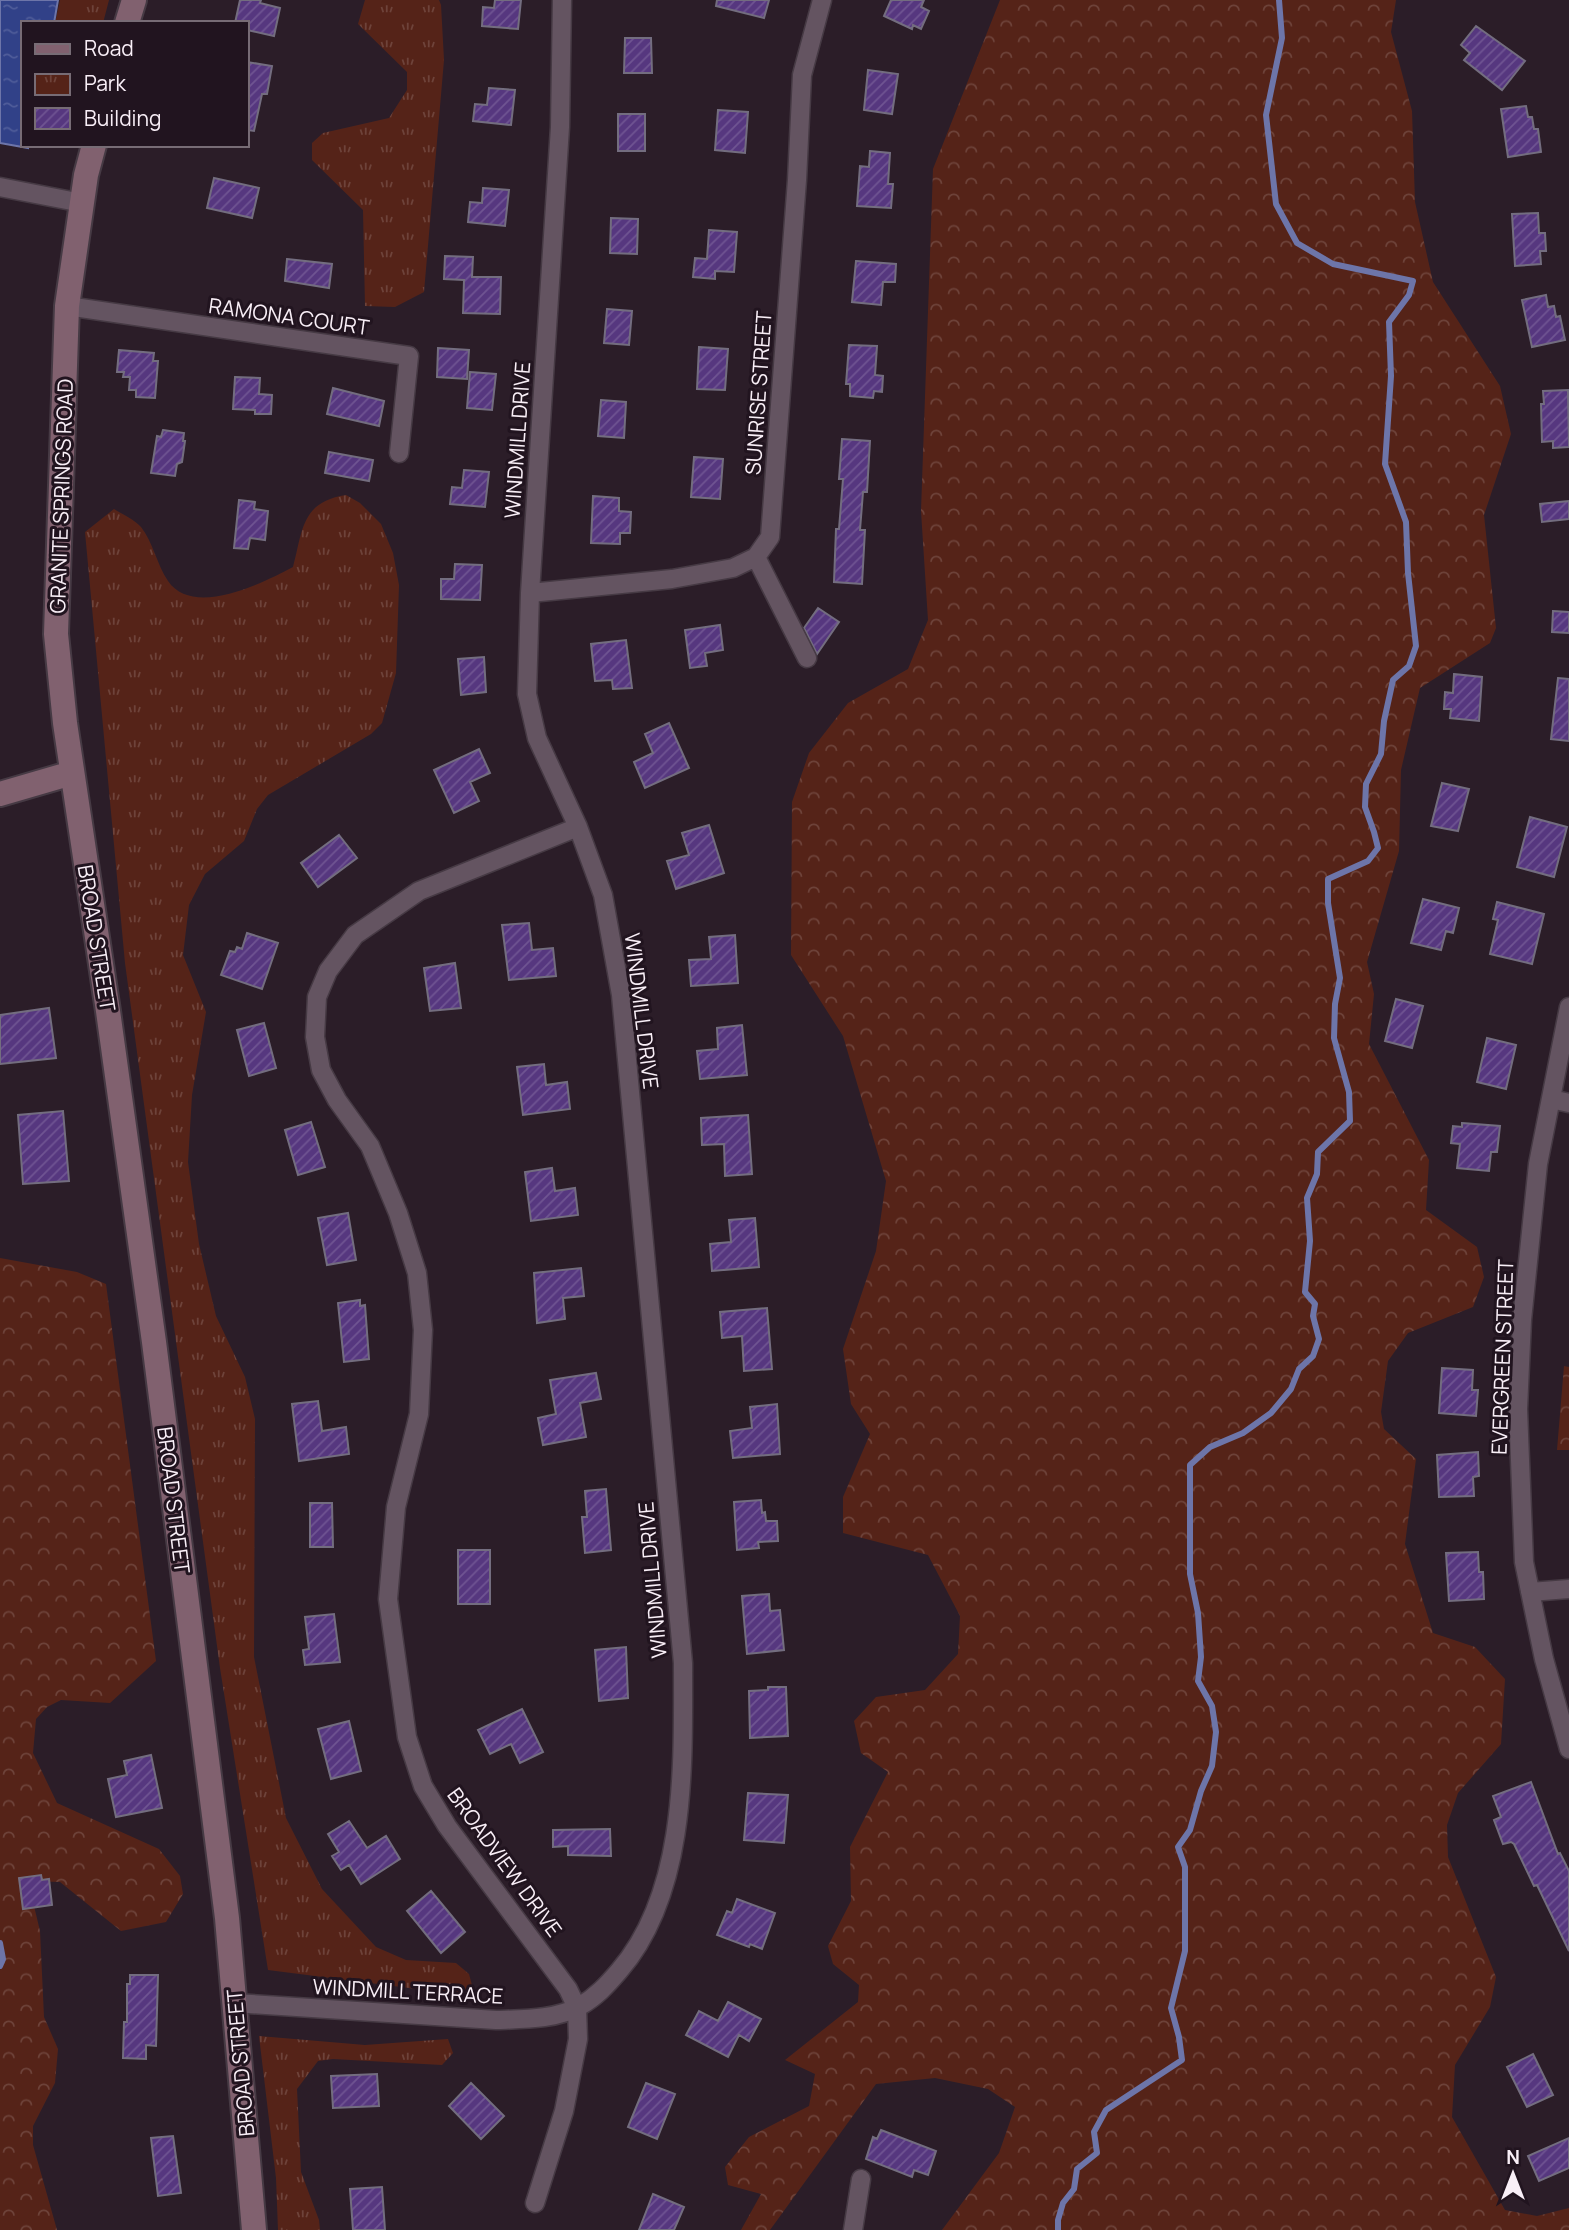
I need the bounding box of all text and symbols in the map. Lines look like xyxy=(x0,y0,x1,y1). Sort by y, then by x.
legend xyxy=(21,21,248,147)
text: Road xyxy=(84,34,134,62)
text: Park xyxy=(84,69,126,97)
text: Building xyxy=(84,104,161,132)
street label: RAMONA COURT xyxy=(207,291,372,341)
street label: SUNRISE STREET xyxy=(738,310,778,476)
street label: WINDMILL DRIVE xyxy=(498,361,536,519)
street label: GRANITE SPRINGS ROAD xyxy=(43,378,79,614)
street label: BROAD STREET xyxy=(72,863,122,1014)
street label: WINDMILL DRIVE xyxy=(619,931,665,1091)
street label: EVERGREEN STREET xyxy=(1485,1258,1519,1455)
street label: BROAD STREET xyxy=(151,1425,197,1575)
street label: WINDMILL DRIVE xyxy=(631,1501,673,1659)
street label: BROADVIEW DRIVE xyxy=(441,1782,569,1942)
street label: WINDMILL TERRACE xyxy=(312,1972,504,2010)
street label: BROAD STREET xyxy=(220,1988,260,2138)
north arrow xyxy=(1478,2139,1548,2209)
text: N xyxy=(1506,2144,1520,2170)

